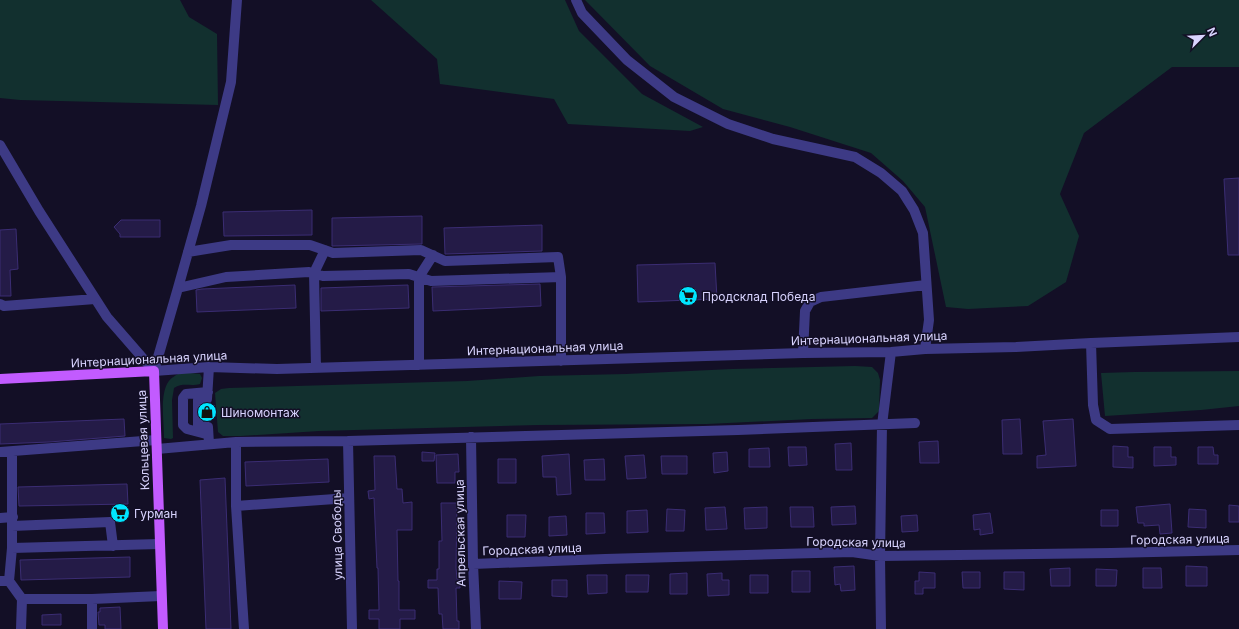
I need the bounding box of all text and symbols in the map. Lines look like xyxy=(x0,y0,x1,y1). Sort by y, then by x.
north arrow xyxy=(1183,16,1223,56)
text: N xyxy=(1204,25,1220,39)
supermarket icon: Продсклад Победа xyxy=(677,285,699,307)
place label: Продсклад Победа xyxy=(702,289,815,304)
street label: Интернациональная улица xyxy=(791,328,947,348)
street label: Интернациональная улица xyxy=(467,338,623,358)
street label: Интернациональная улица xyxy=(70,347,228,371)
street label: Кольцевая улица xyxy=(134,390,152,490)
shop icon: Шиномонтаж xyxy=(196,401,218,423)
place label: Шиномонтаж xyxy=(221,405,300,420)
street label: Апрельская улица xyxy=(452,479,468,587)
street label: улица Свободы xyxy=(329,489,345,581)
supermarket icon: Гурман xyxy=(109,502,131,524)
place label: Гурман xyxy=(134,506,177,521)
street label: Городская улица xyxy=(1130,531,1230,547)
street label: Городская улица xyxy=(806,534,906,550)
street label: Городская улица xyxy=(482,540,582,558)

